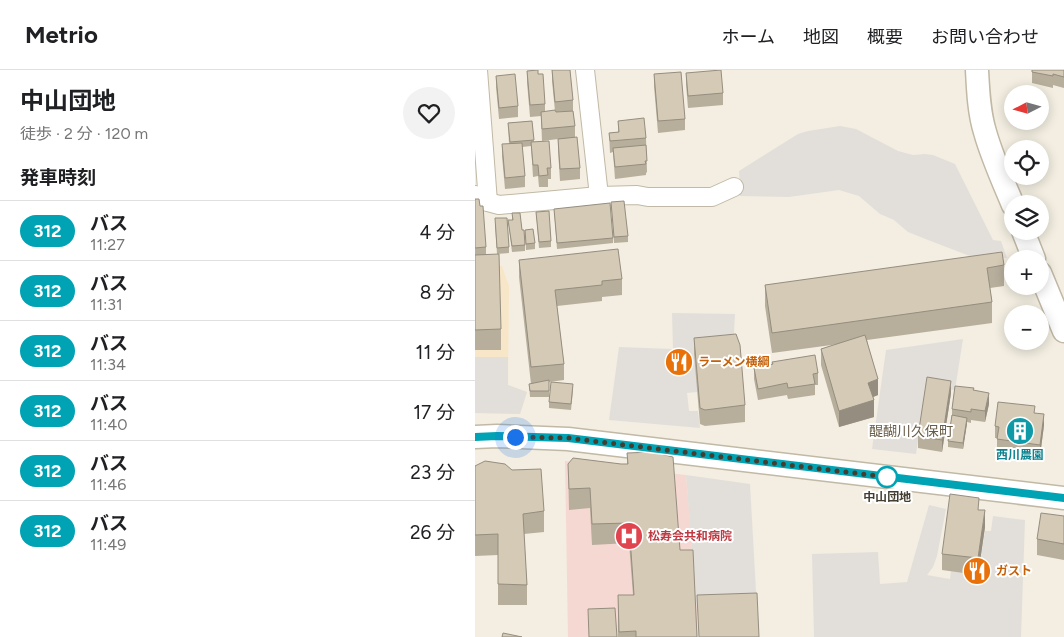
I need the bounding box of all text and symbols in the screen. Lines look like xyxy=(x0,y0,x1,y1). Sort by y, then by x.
text: Metrio xyxy=(25,20,98,49)
text: ホーム xyxy=(722,26,775,48)
text: 地図 xyxy=(803,26,839,48)
text: 概要 xyxy=(867,26,903,48)
text: お問い合わせ xyxy=(931,26,1039,48)
north arrow xyxy=(1004,85,1049,130)
map controls xyxy=(1004,85,1049,350)
text: 中山団地 xyxy=(20,86,116,115)
button: heart xyxy=(403,87,455,139)
text: 徒歩 · 2 分 · 120 m xyxy=(20,124,148,143)
button: locate xyxy=(1004,140,1049,185)
text: 発車時刻 xyxy=(20,166,96,189)
button: layers xyxy=(1004,195,1049,240)
text: バス xyxy=(90,212,128,235)
text: 312 xyxy=(33,220,62,242)
text: 4 分 xyxy=(420,221,455,244)
text: 11:27 xyxy=(90,235,125,254)
button: + xyxy=(1004,250,1049,295)
text: バス xyxy=(90,272,128,295)
text: 312 xyxy=(33,280,62,302)
text: 8 分 xyxy=(420,281,455,304)
text: 11:31 xyxy=(90,295,123,314)
button: − xyxy=(1004,305,1049,350)
text: バス xyxy=(90,332,128,355)
text: 312 xyxy=(33,340,62,362)
text: 11 分 xyxy=(416,341,455,364)
restaurant icon: ラーメン横綱 xyxy=(664,347,694,377)
text: 11:34 xyxy=(90,355,126,374)
place label: ラーメン横綱 xyxy=(698,355,770,369)
text: バス xyxy=(90,392,128,415)
text: 312 xyxy=(33,400,62,422)
text: 17 分 xyxy=(413,401,455,424)
text: 11:40 xyxy=(90,415,127,434)
building icon: 西川農園 xyxy=(1005,416,1035,446)
district label: 醍醐川久保町 xyxy=(869,423,953,440)
your location xyxy=(503,425,528,450)
place label: 西川農園 xyxy=(996,448,1044,462)
text: バス xyxy=(90,452,128,475)
text: 312 xyxy=(33,460,62,482)
text: 23 分 xyxy=(410,461,455,484)
marker: 中山団地 xyxy=(876,466,898,488)
text: 11:46 xyxy=(90,475,126,494)
place label: 中山団地 xyxy=(863,490,911,504)
text: バス xyxy=(90,512,128,535)
text: 312 xyxy=(33,520,62,542)
text: 26 分 xyxy=(410,521,455,544)
hospital icon: 松寿会共和病院 xyxy=(614,521,644,551)
place label: 松寿会共和病院 xyxy=(648,529,732,543)
text: 11:49 xyxy=(90,535,126,554)
restaurant icon: ガスト xyxy=(962,556,992,586)
place label: ガスト xyxy=(996,564,1032,578)

